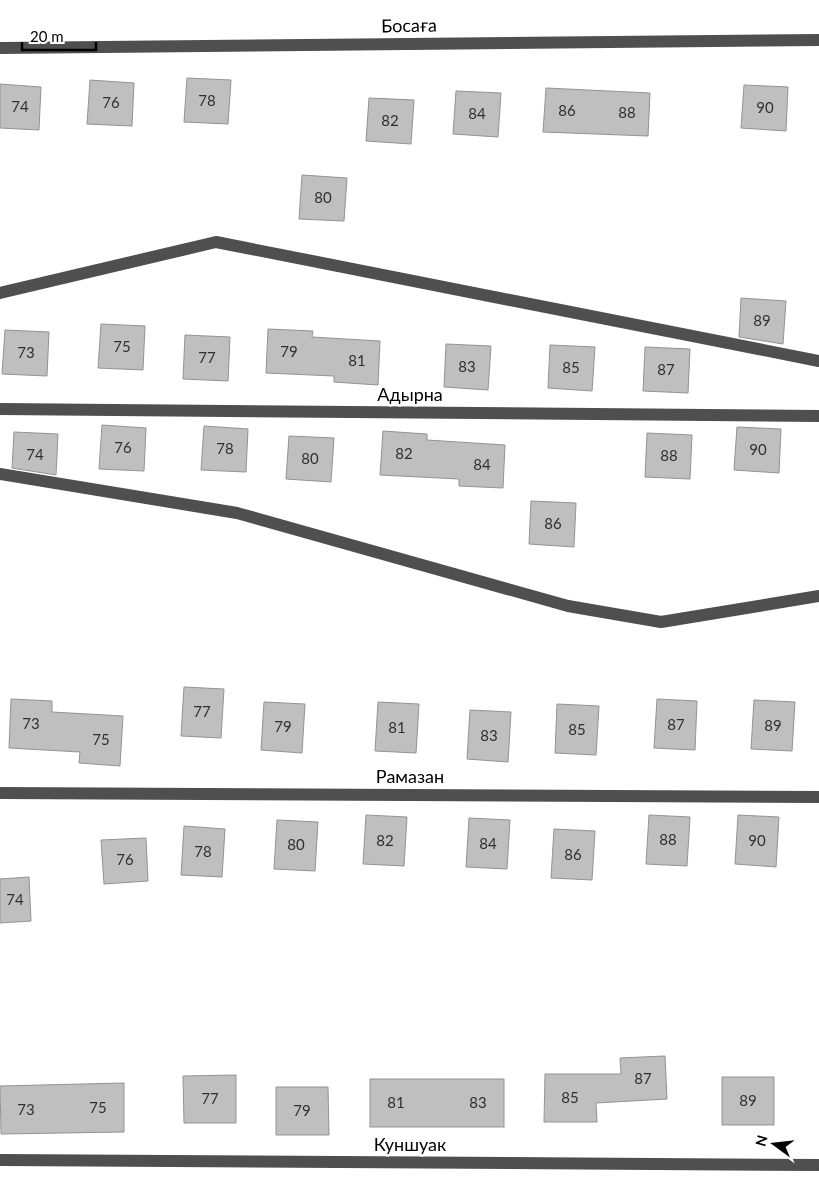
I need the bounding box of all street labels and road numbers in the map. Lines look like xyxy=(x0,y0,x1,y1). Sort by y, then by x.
street label: Босаға xyxy=(381,14,437,36)
street label: Адырна xyxy=(377,383,443,405)
street label: Рамазан xyxy=(376,765,444,787)
street label: Куншуак xyxy=(374,1133,447,1155)

